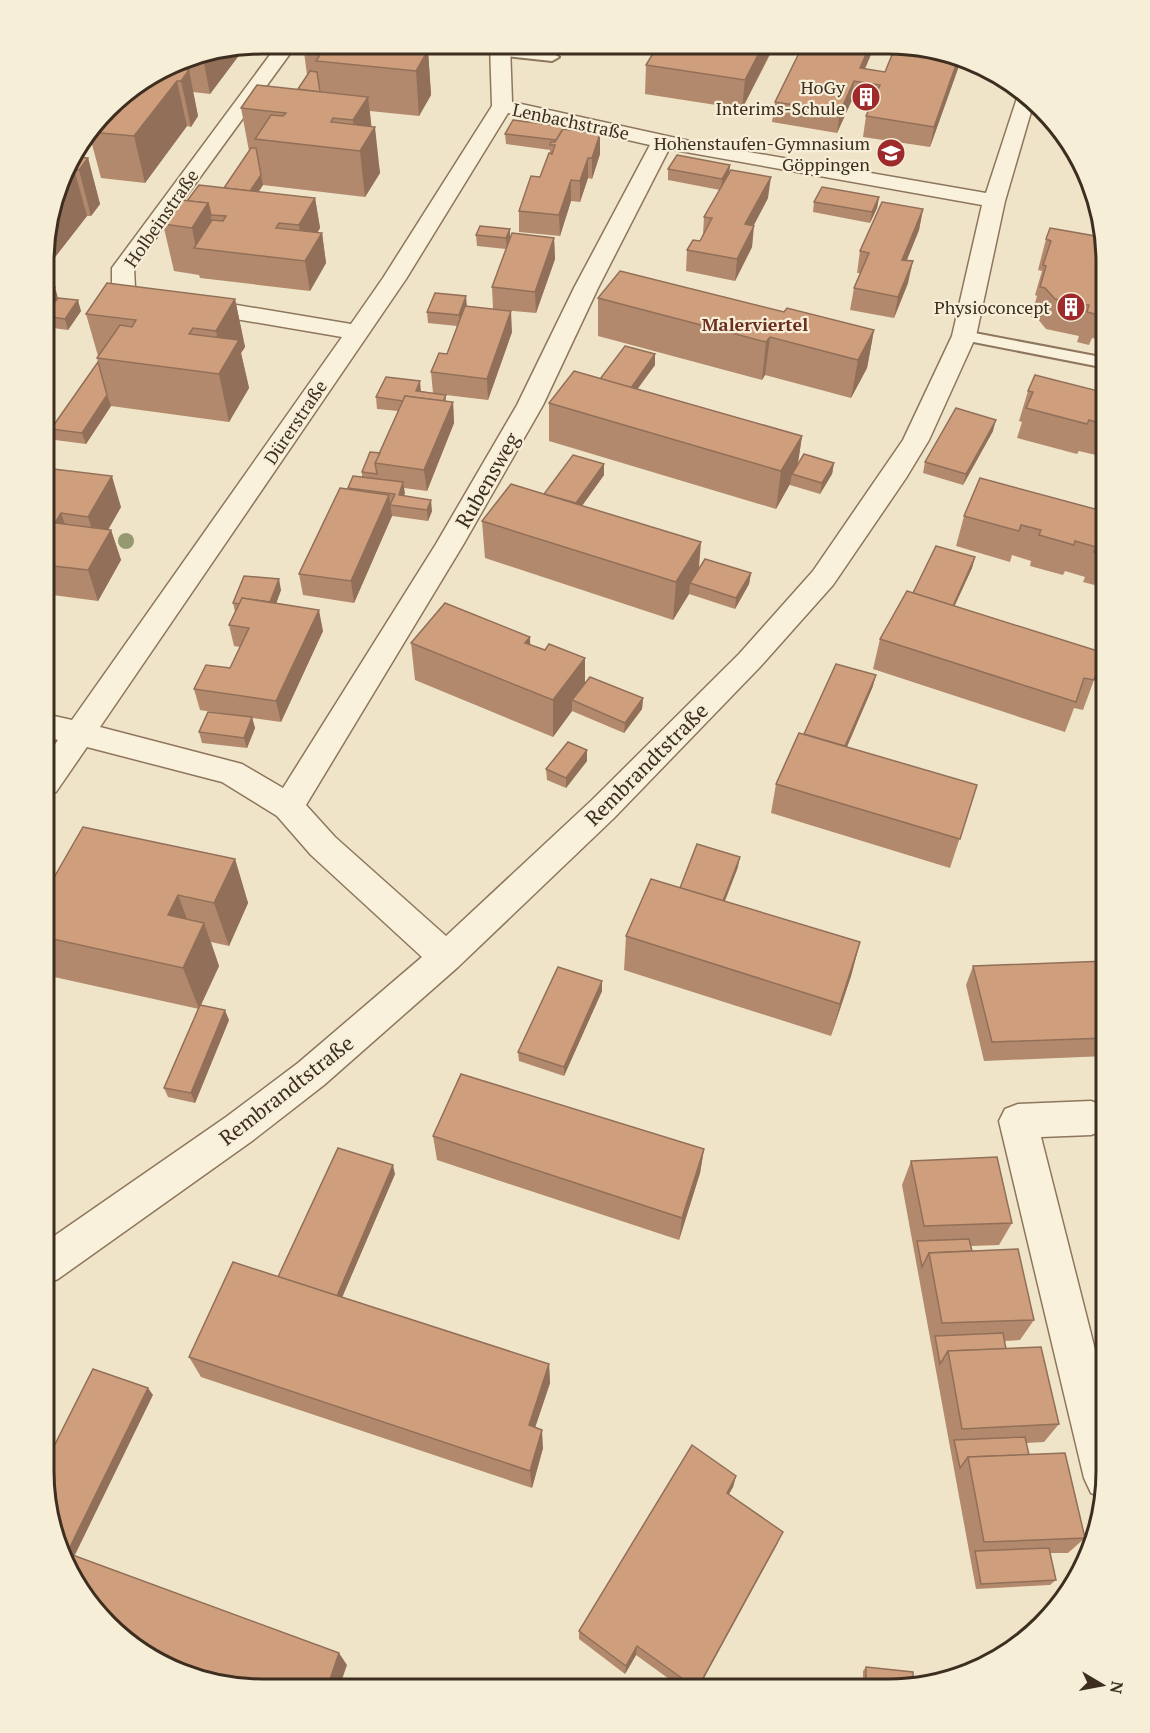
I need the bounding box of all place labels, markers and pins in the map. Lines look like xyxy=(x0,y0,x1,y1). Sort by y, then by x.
place label: HoGy Interims-Schule xyxy=(716,75,846,120)
building icon: HoGy Interims-Schule xyxy=(850,81,882,113)
place label: Hohenstaufen-Gymnasium Göppingen xyxy=(654,131,870,176)
school or university icon: Hohenstaufen-Gymnasium Göppingen xyxy=(875,137,907,169)
building icon: Physioconcept xyxy=(1055,291,1087,323)
place label: Physioconcept xyxy=(934,295,1050,319)

